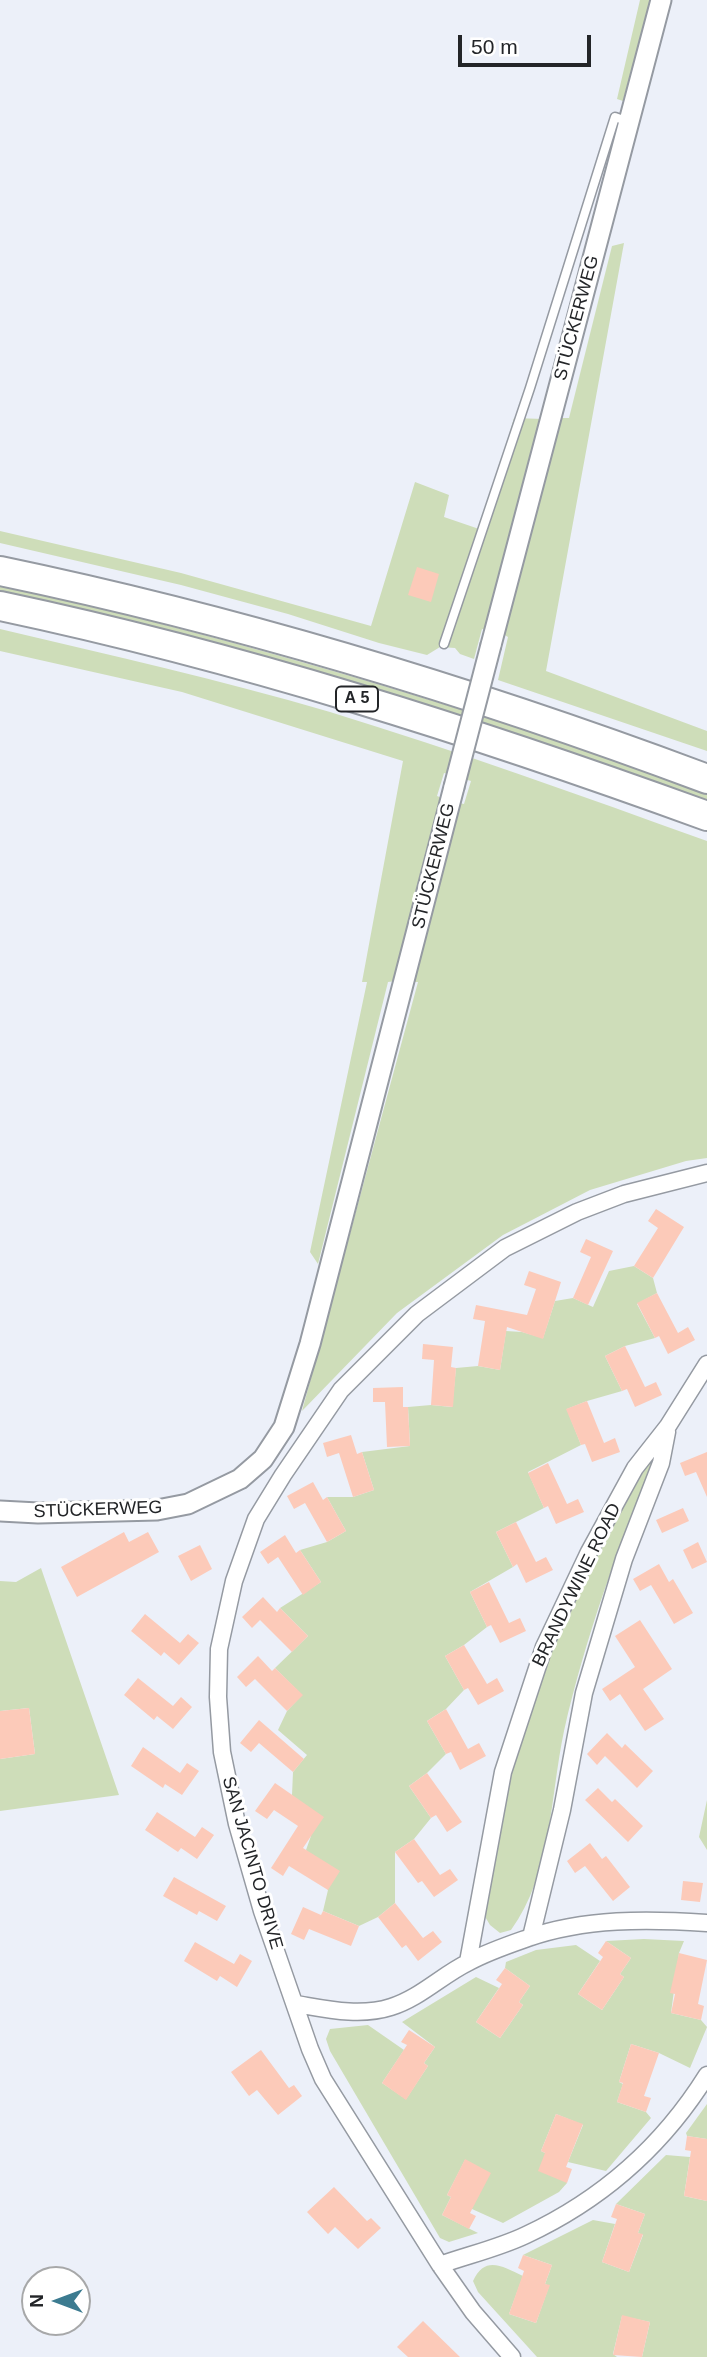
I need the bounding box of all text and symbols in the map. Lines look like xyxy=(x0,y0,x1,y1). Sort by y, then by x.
scale bar xyxy=(462,21,595,65)
text: 50 m xyxy=(471,35,518,58)
street label: STÜCKERWEG xyxy=(550,253,604,383)
road number: A 5 xyxy=(336,686,378,712)
street label: STÜCKERWEG xyxy=(408,801,460,931)
street label: STÜCKERWEG xyxy=(33,1497,163,1523)
street label: BRANDYWINE ROAD xyxy=(528,1500,626,1670)
street label: SAN JACINTO DRIVE xyxy=(217,1774,287,1952)
north arrow xyxy=(21,2266,91,2336)
text: N xyxy=(26,2294,47,2308)

